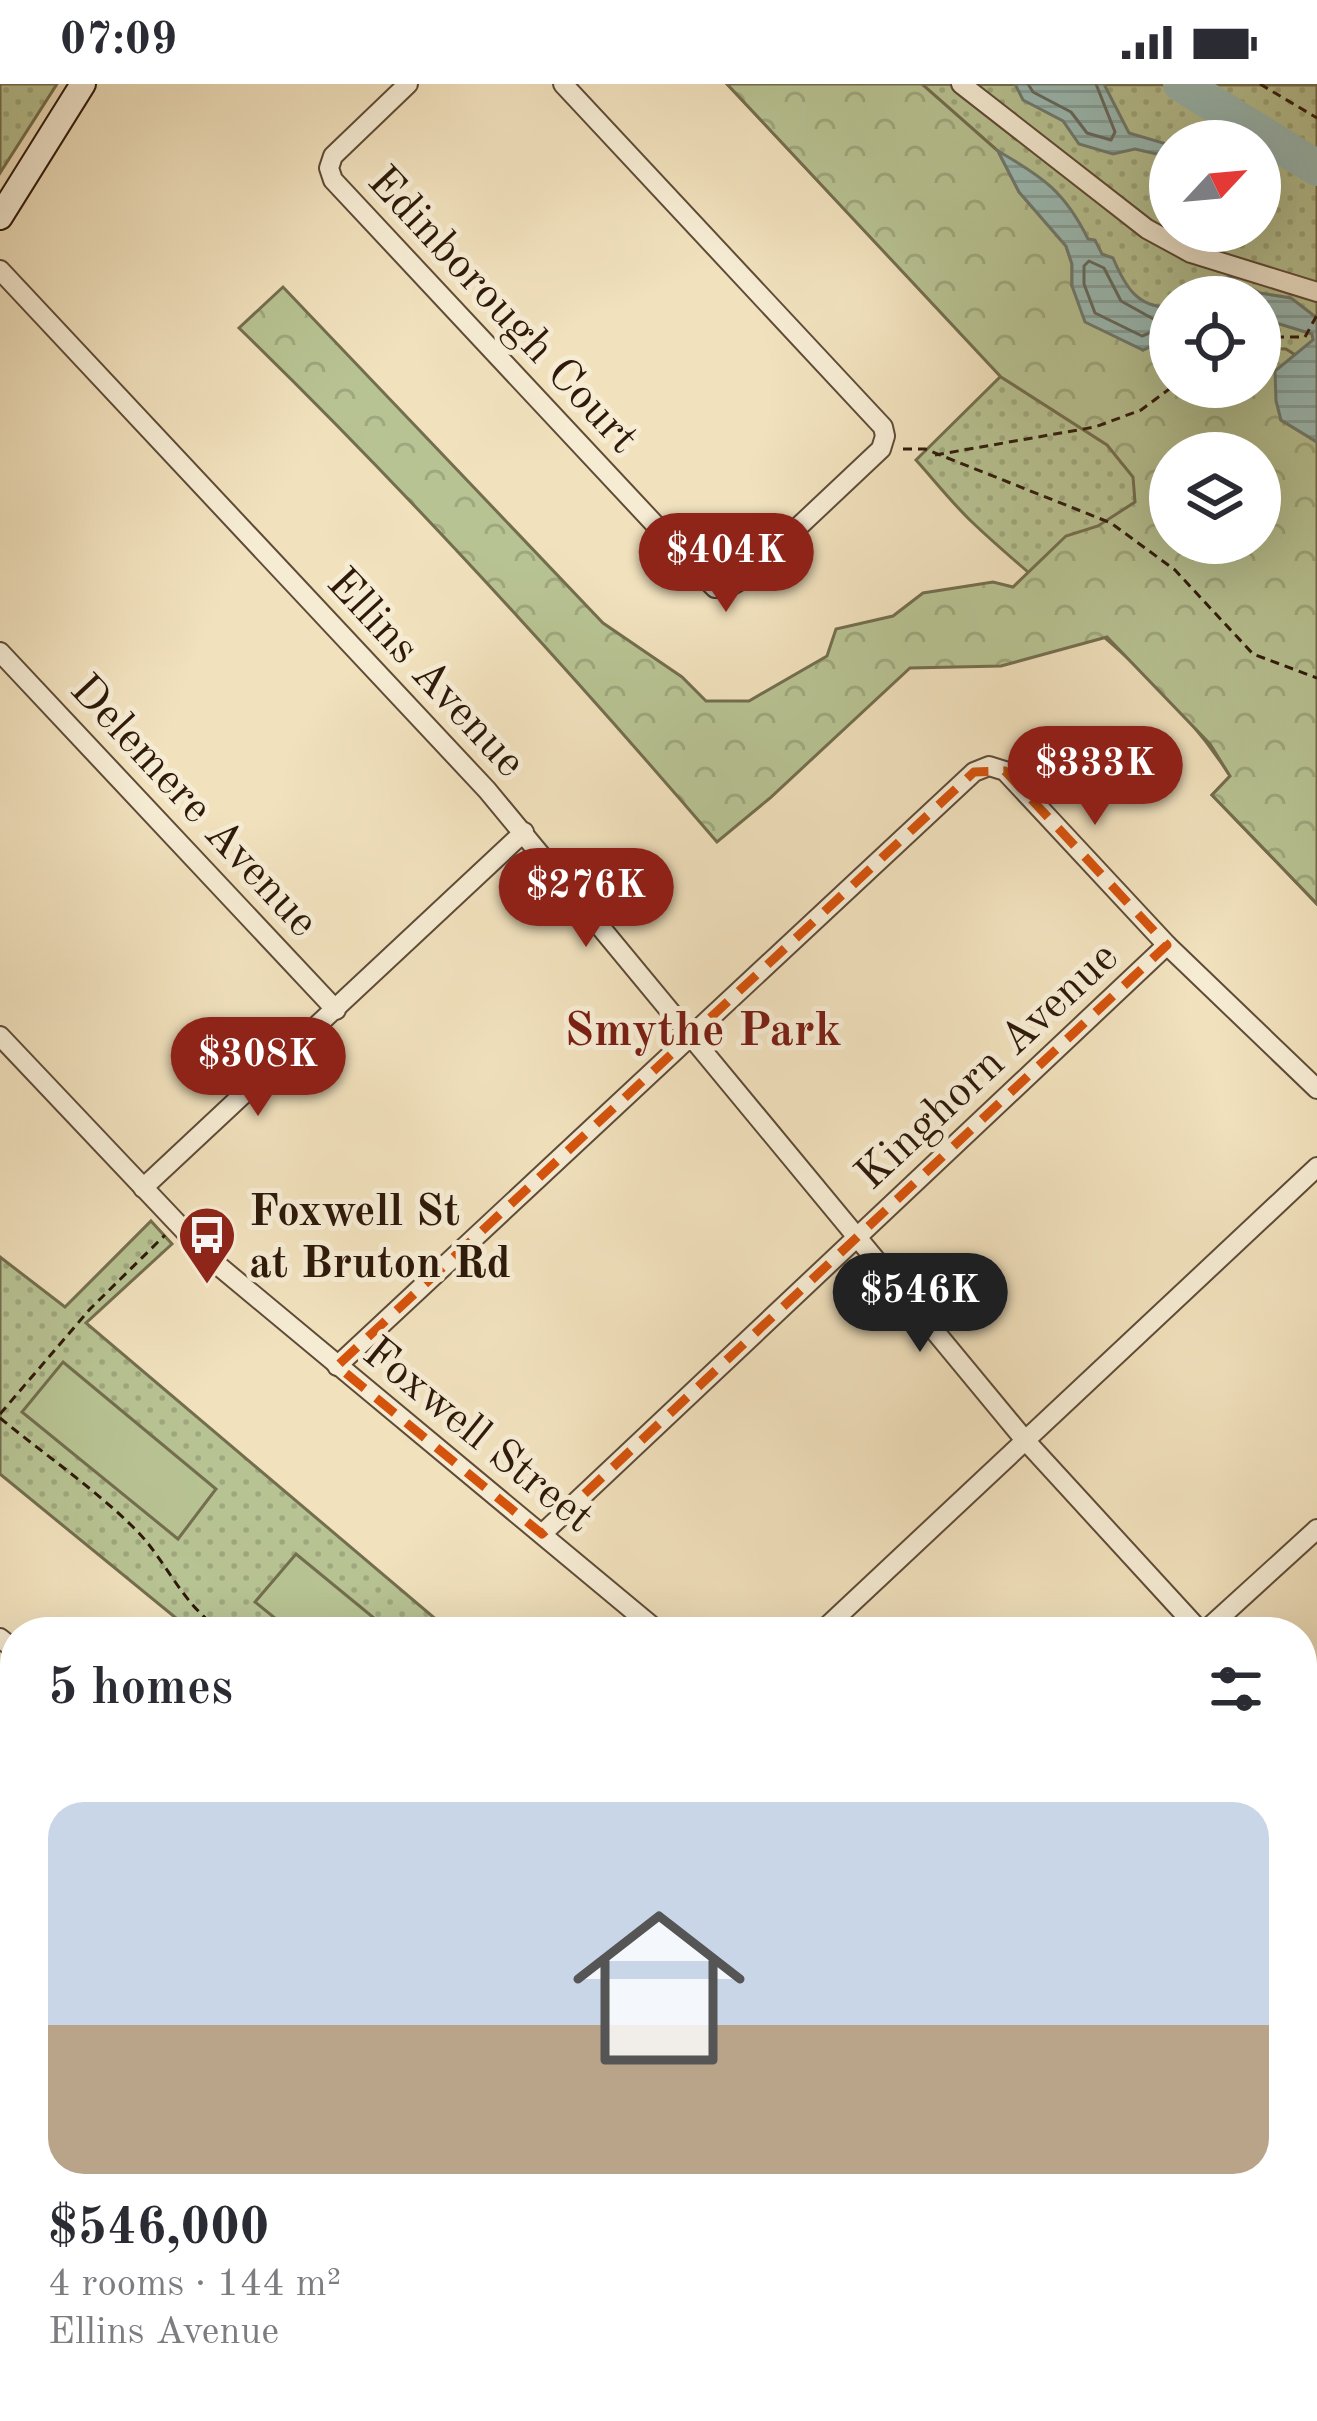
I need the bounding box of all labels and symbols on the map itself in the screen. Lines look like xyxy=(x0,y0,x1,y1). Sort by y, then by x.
north arrow xyxy=(1149,120,1281,252)
street label: Edinborough Court xyxy=(358,159,645,463)
pin: $404K xyxy=(642,513,810,615)
street label: Ellins Avenue xyxy=(317,561,532,787)
street label: Delemere Avenue xyxy=(60,667,325,947)
pin: $333K xyxy=(1011,726,1179,828)
pin: $276K xyxy=(502,848,670,950)
street label: Kinghorn Avenue xyxy=(848,935,1128,1200)
district label: Smythe Park xyxy=(564,1008,842,1056)
pin: $308K xyxy=(174,1017,342,1119)
place label: Foxwell St at Bruton Rd xyxy=(249,1191,511,1288)
bus stop icon: Foxwell St at Bruton Rd xyxy=(176,1204,238,1286)
pin: $546K xyxy=(836,1253,1004,1355)
street label: Foxwell Street xyxy=(354,1330,601,1543)

